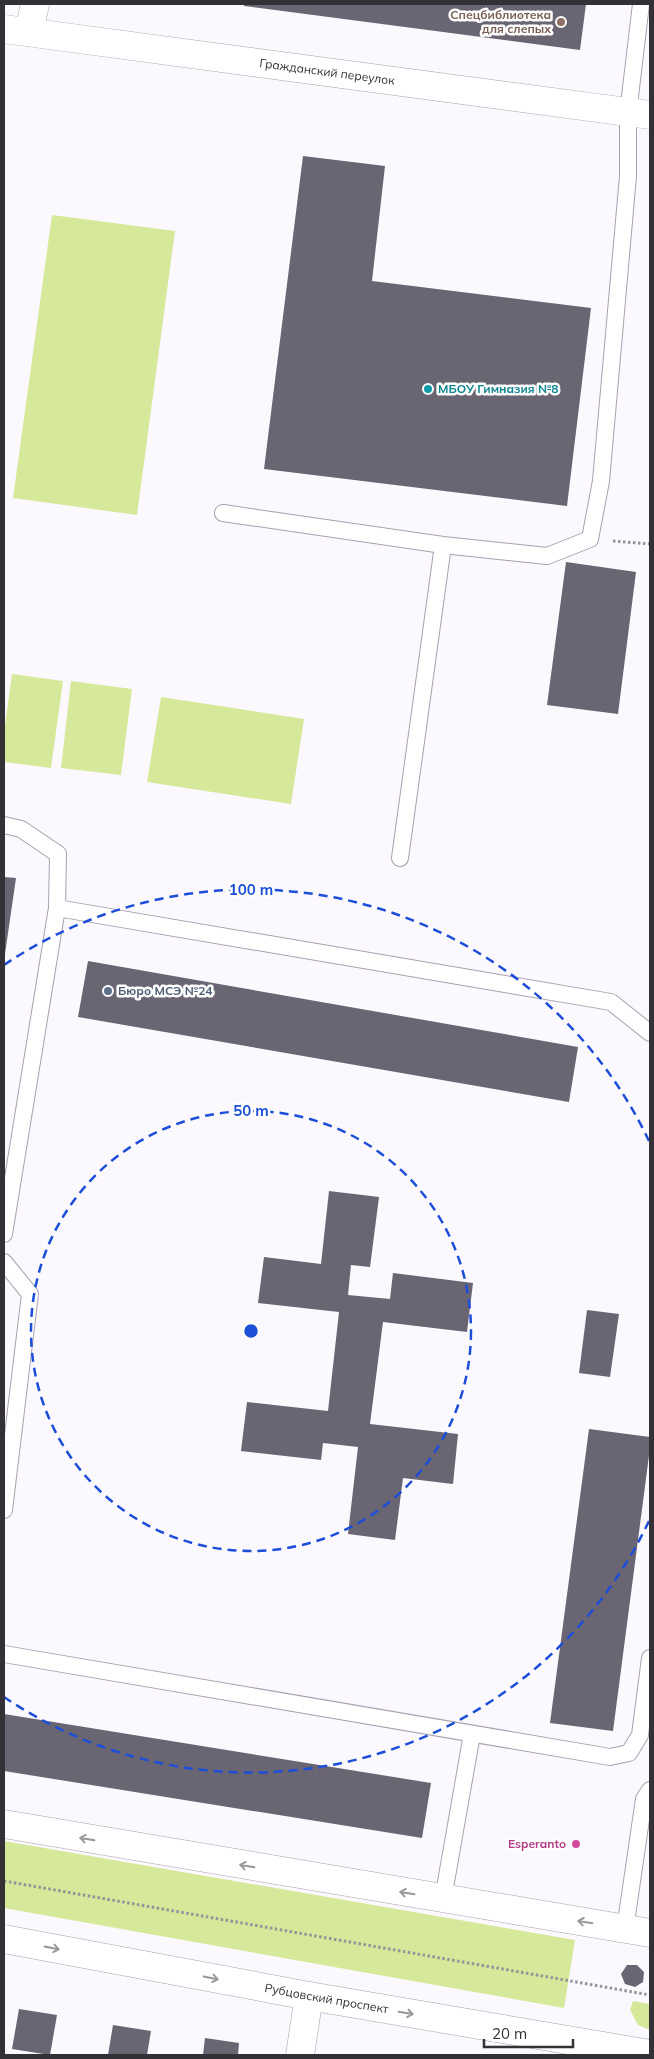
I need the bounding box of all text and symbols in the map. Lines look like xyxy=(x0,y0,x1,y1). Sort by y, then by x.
place label: Спецбиблиотека для слепых xyxy=(450,7,551,36)
marker: Спецбиблиотека для слепых xyxy=(555,16,567,28)
street label: Гражданский переулок xyxy=(259,55,396,88)
place label: МБОУ Гимназия №8 xyxy=(438,381,559,396)
marker: МБОУ Гимназия №8 xyxy=(422,383,434,395)
text: 100 m xyxy=(229,880,273,899)
place label: Бюро МСЭ №24 xyxy=(118,983,213,998)
marker: Бюро МСЭ №24 xyxy=(102,985,114,997)
text: 50 m xyxy=(233,1101,269,1120)
centre of rings xyxy=(242,1322,260,1340)
one-way arrow xyxy=(79,1833,95,1843)
place label: Esperanto xyxy=(508,1836,566,1851)
marker: Esperanto xyxy=(570,1838,582,1850)
one-way arrow xyxy=(239,1860,255,1870)
one-way arrow xyxy=(400,1888,416,1898)
one-way arrow xyxy=(577,1917,593,1927)
one-way arrow xyxy=(43,1943,59,1953)
one-way arrow xyxy=(203,1974,219,1983)
street label: Рубцовский проспект xyxy=(263,1980,390,2016)
one-way arrow xyxy=(397,2008,413,2018)
scale bar xyxy=(484,2016,573,2048)
text: 20 m xyxy=(492,2024,527,2043)

